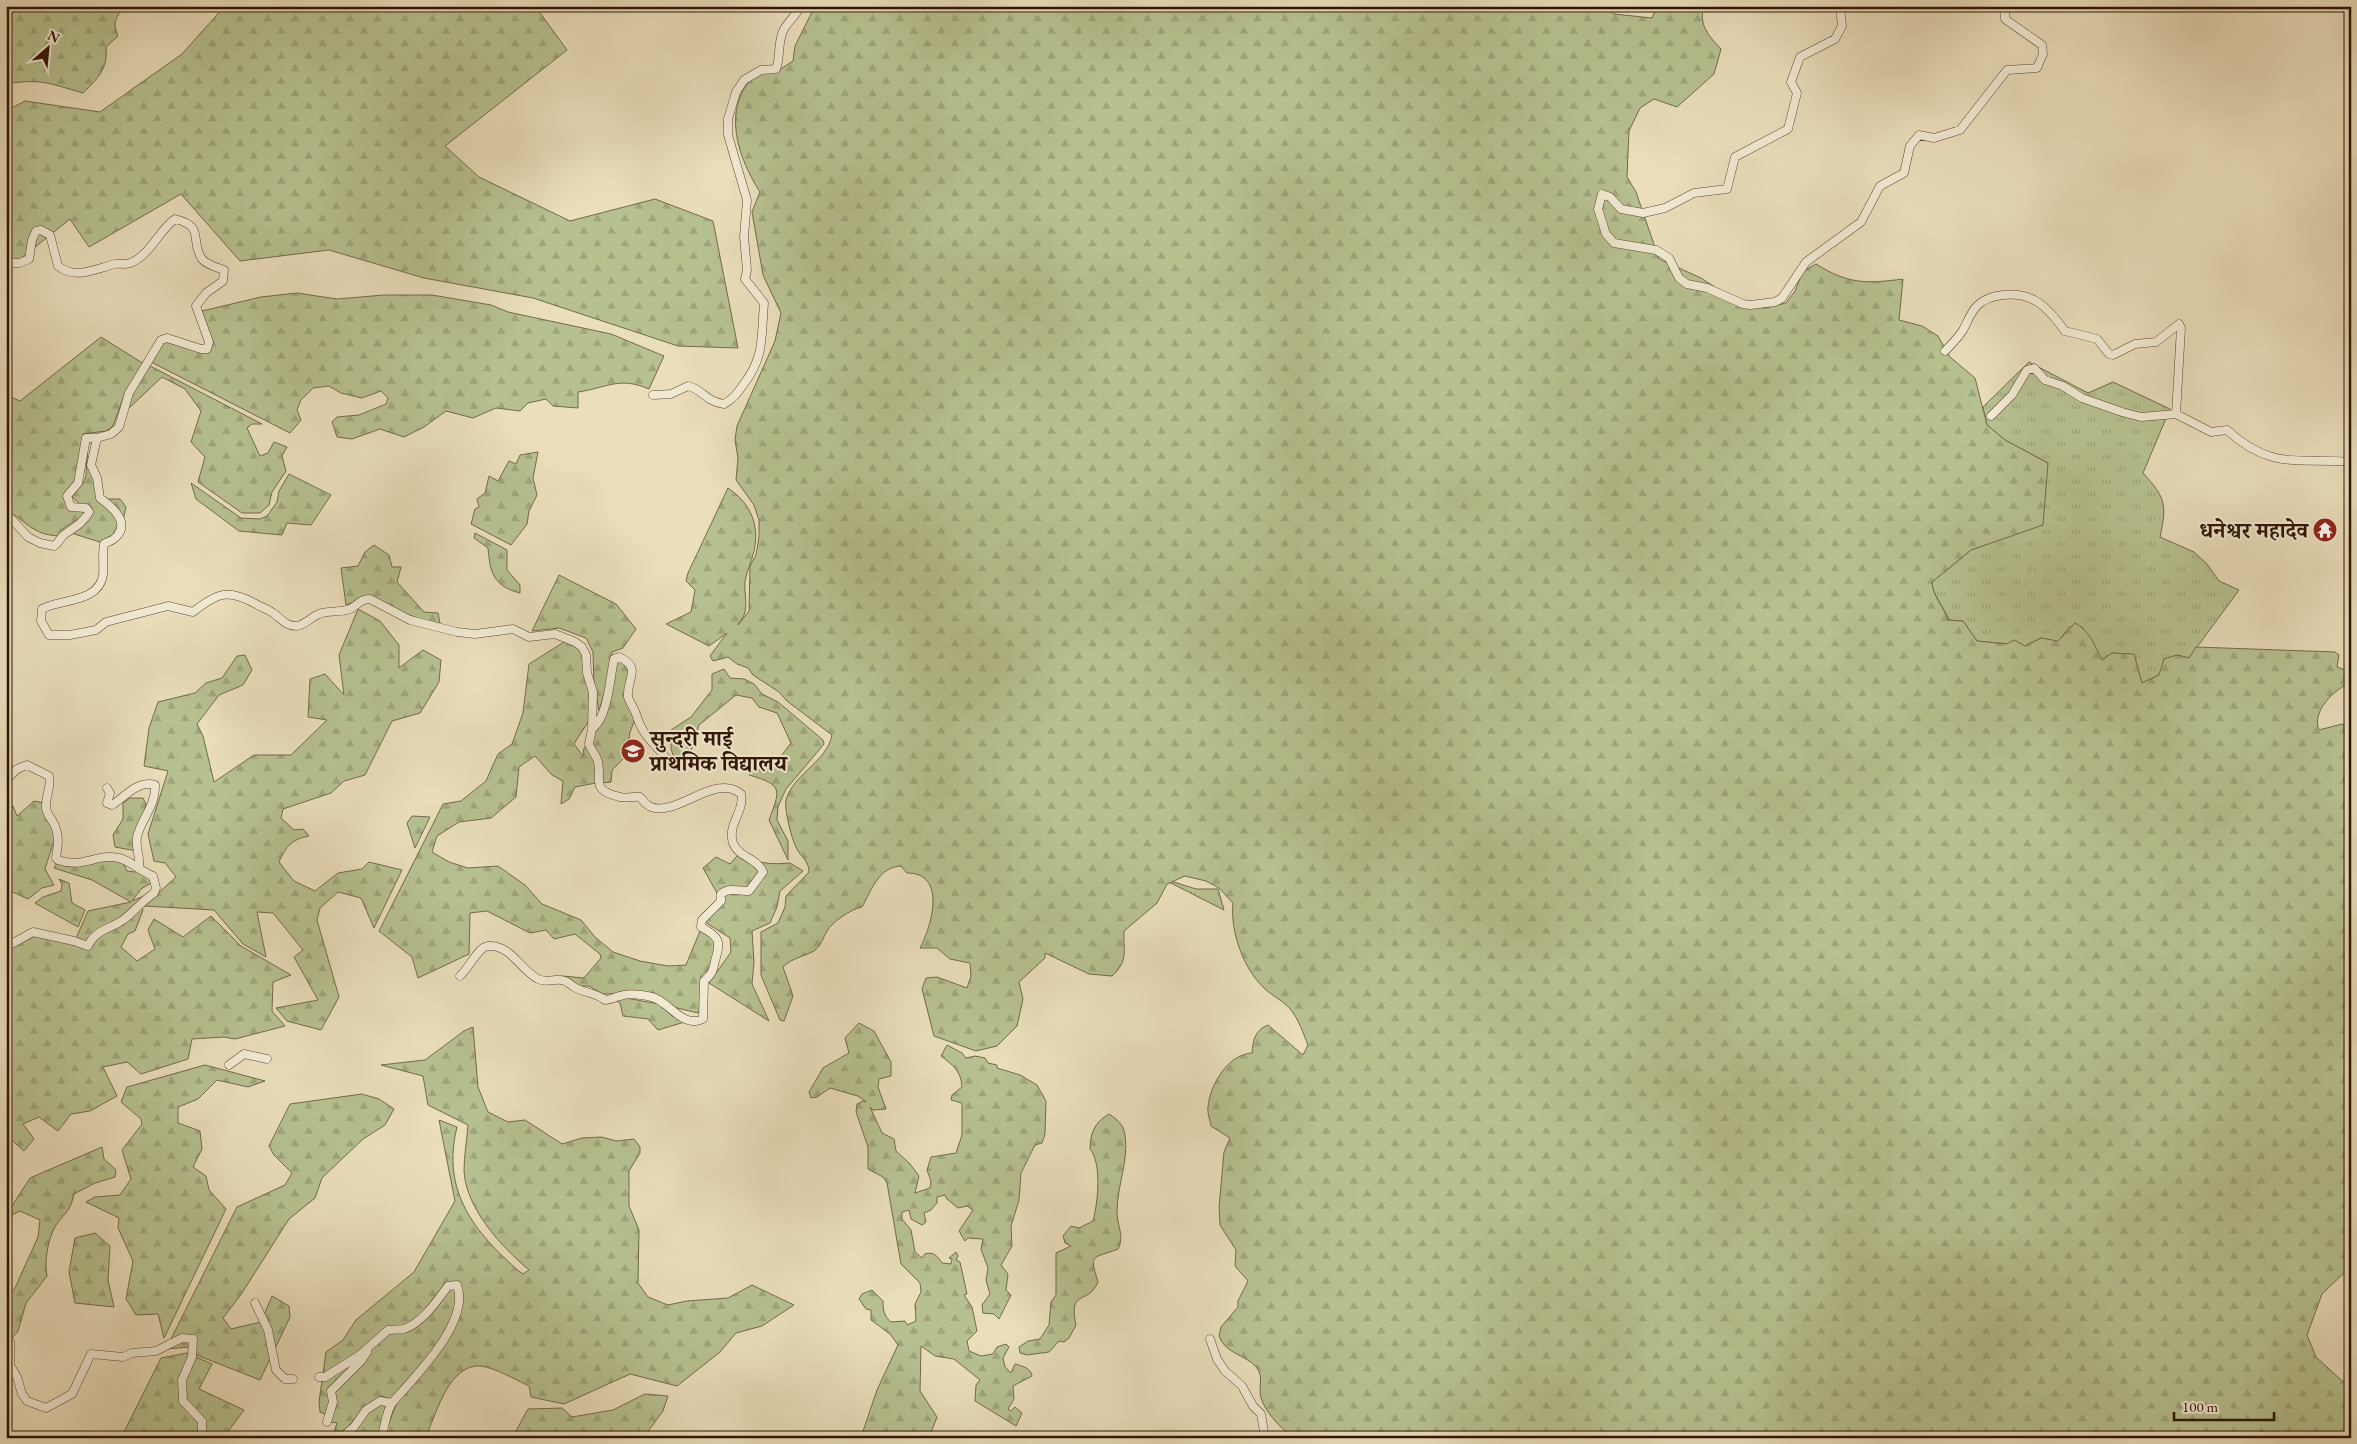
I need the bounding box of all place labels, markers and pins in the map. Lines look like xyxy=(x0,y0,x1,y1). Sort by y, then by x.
place label: धनेश्वर महादेव xyxy=(2200,516,2309,545)
temple icon: धनेश्वर महादेव xyxy=(2312,517,2338,543)
place label: सुन्दरी माई प्राथमिक विद्यालय xyxy=(648,724,789,778)
school or university icon: सुन्दरी माई प्राथमिक विद्यालय xyxy=(620,738,646,764)

